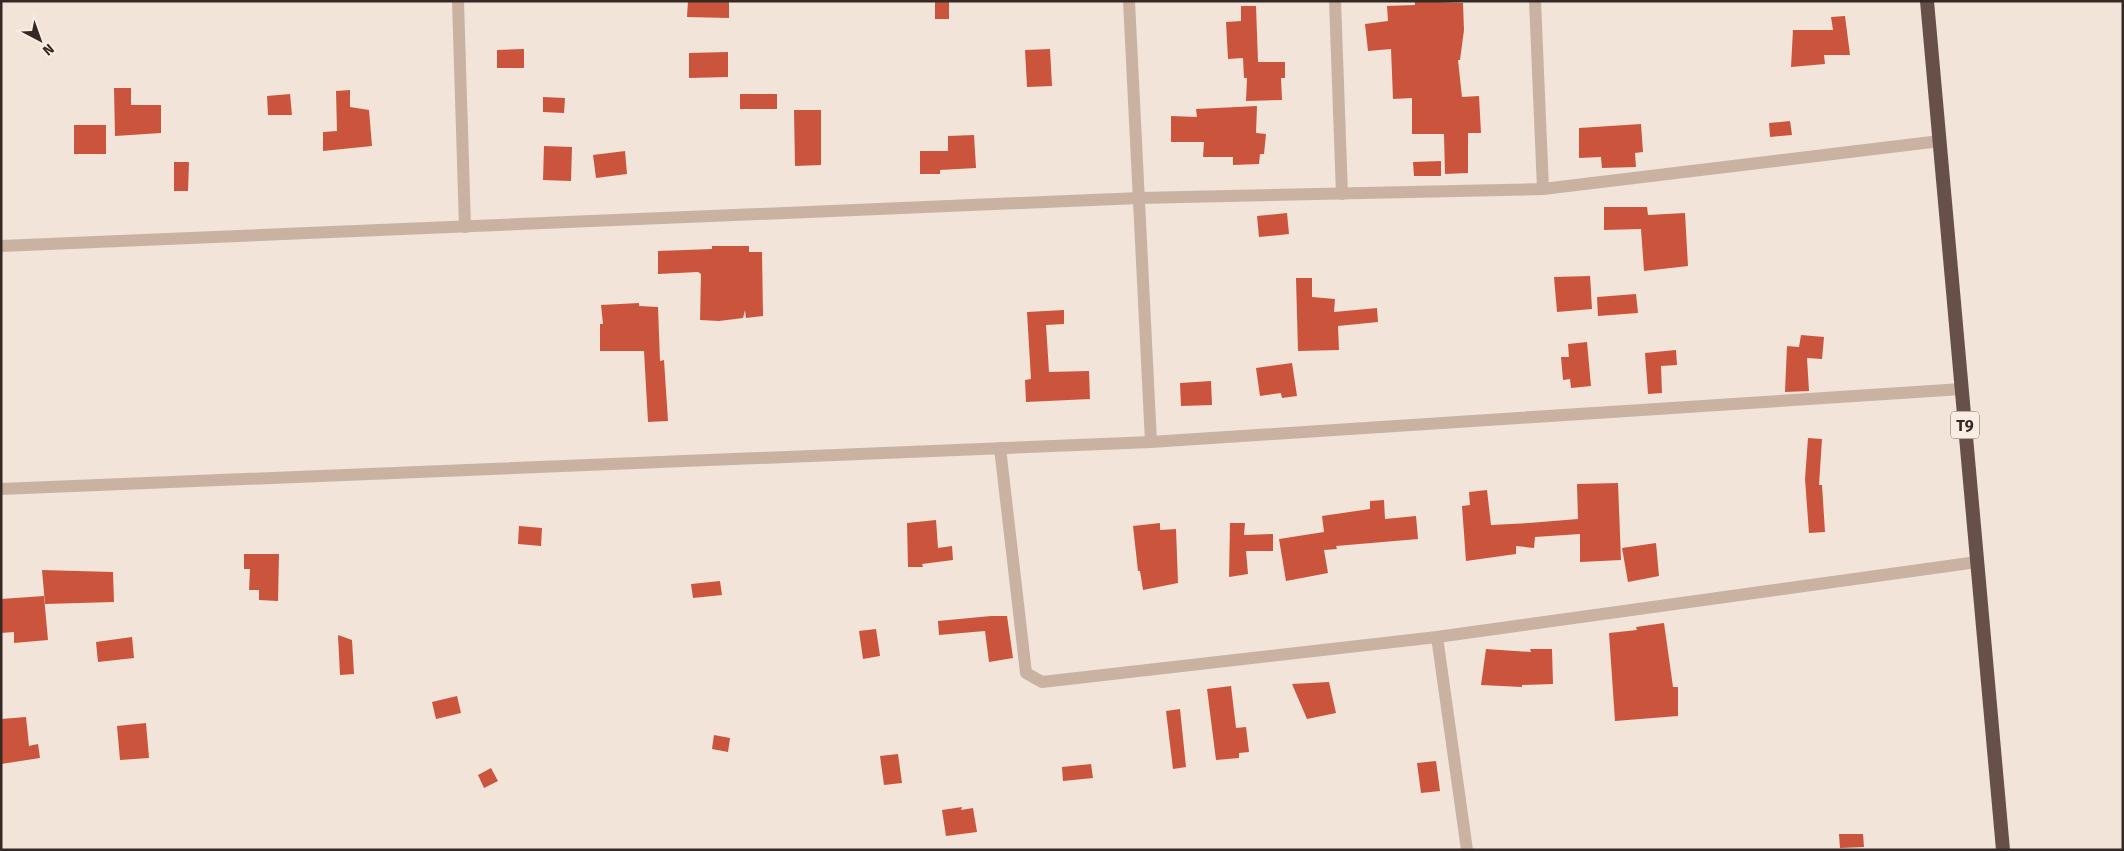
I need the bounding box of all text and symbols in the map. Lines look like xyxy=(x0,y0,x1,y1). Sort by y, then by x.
north arrow xyxy=(15,15,65,65)
text: N xyxy=(39,40,57,59)
road number: T9 xyxy=(1951,412,1979,438)

